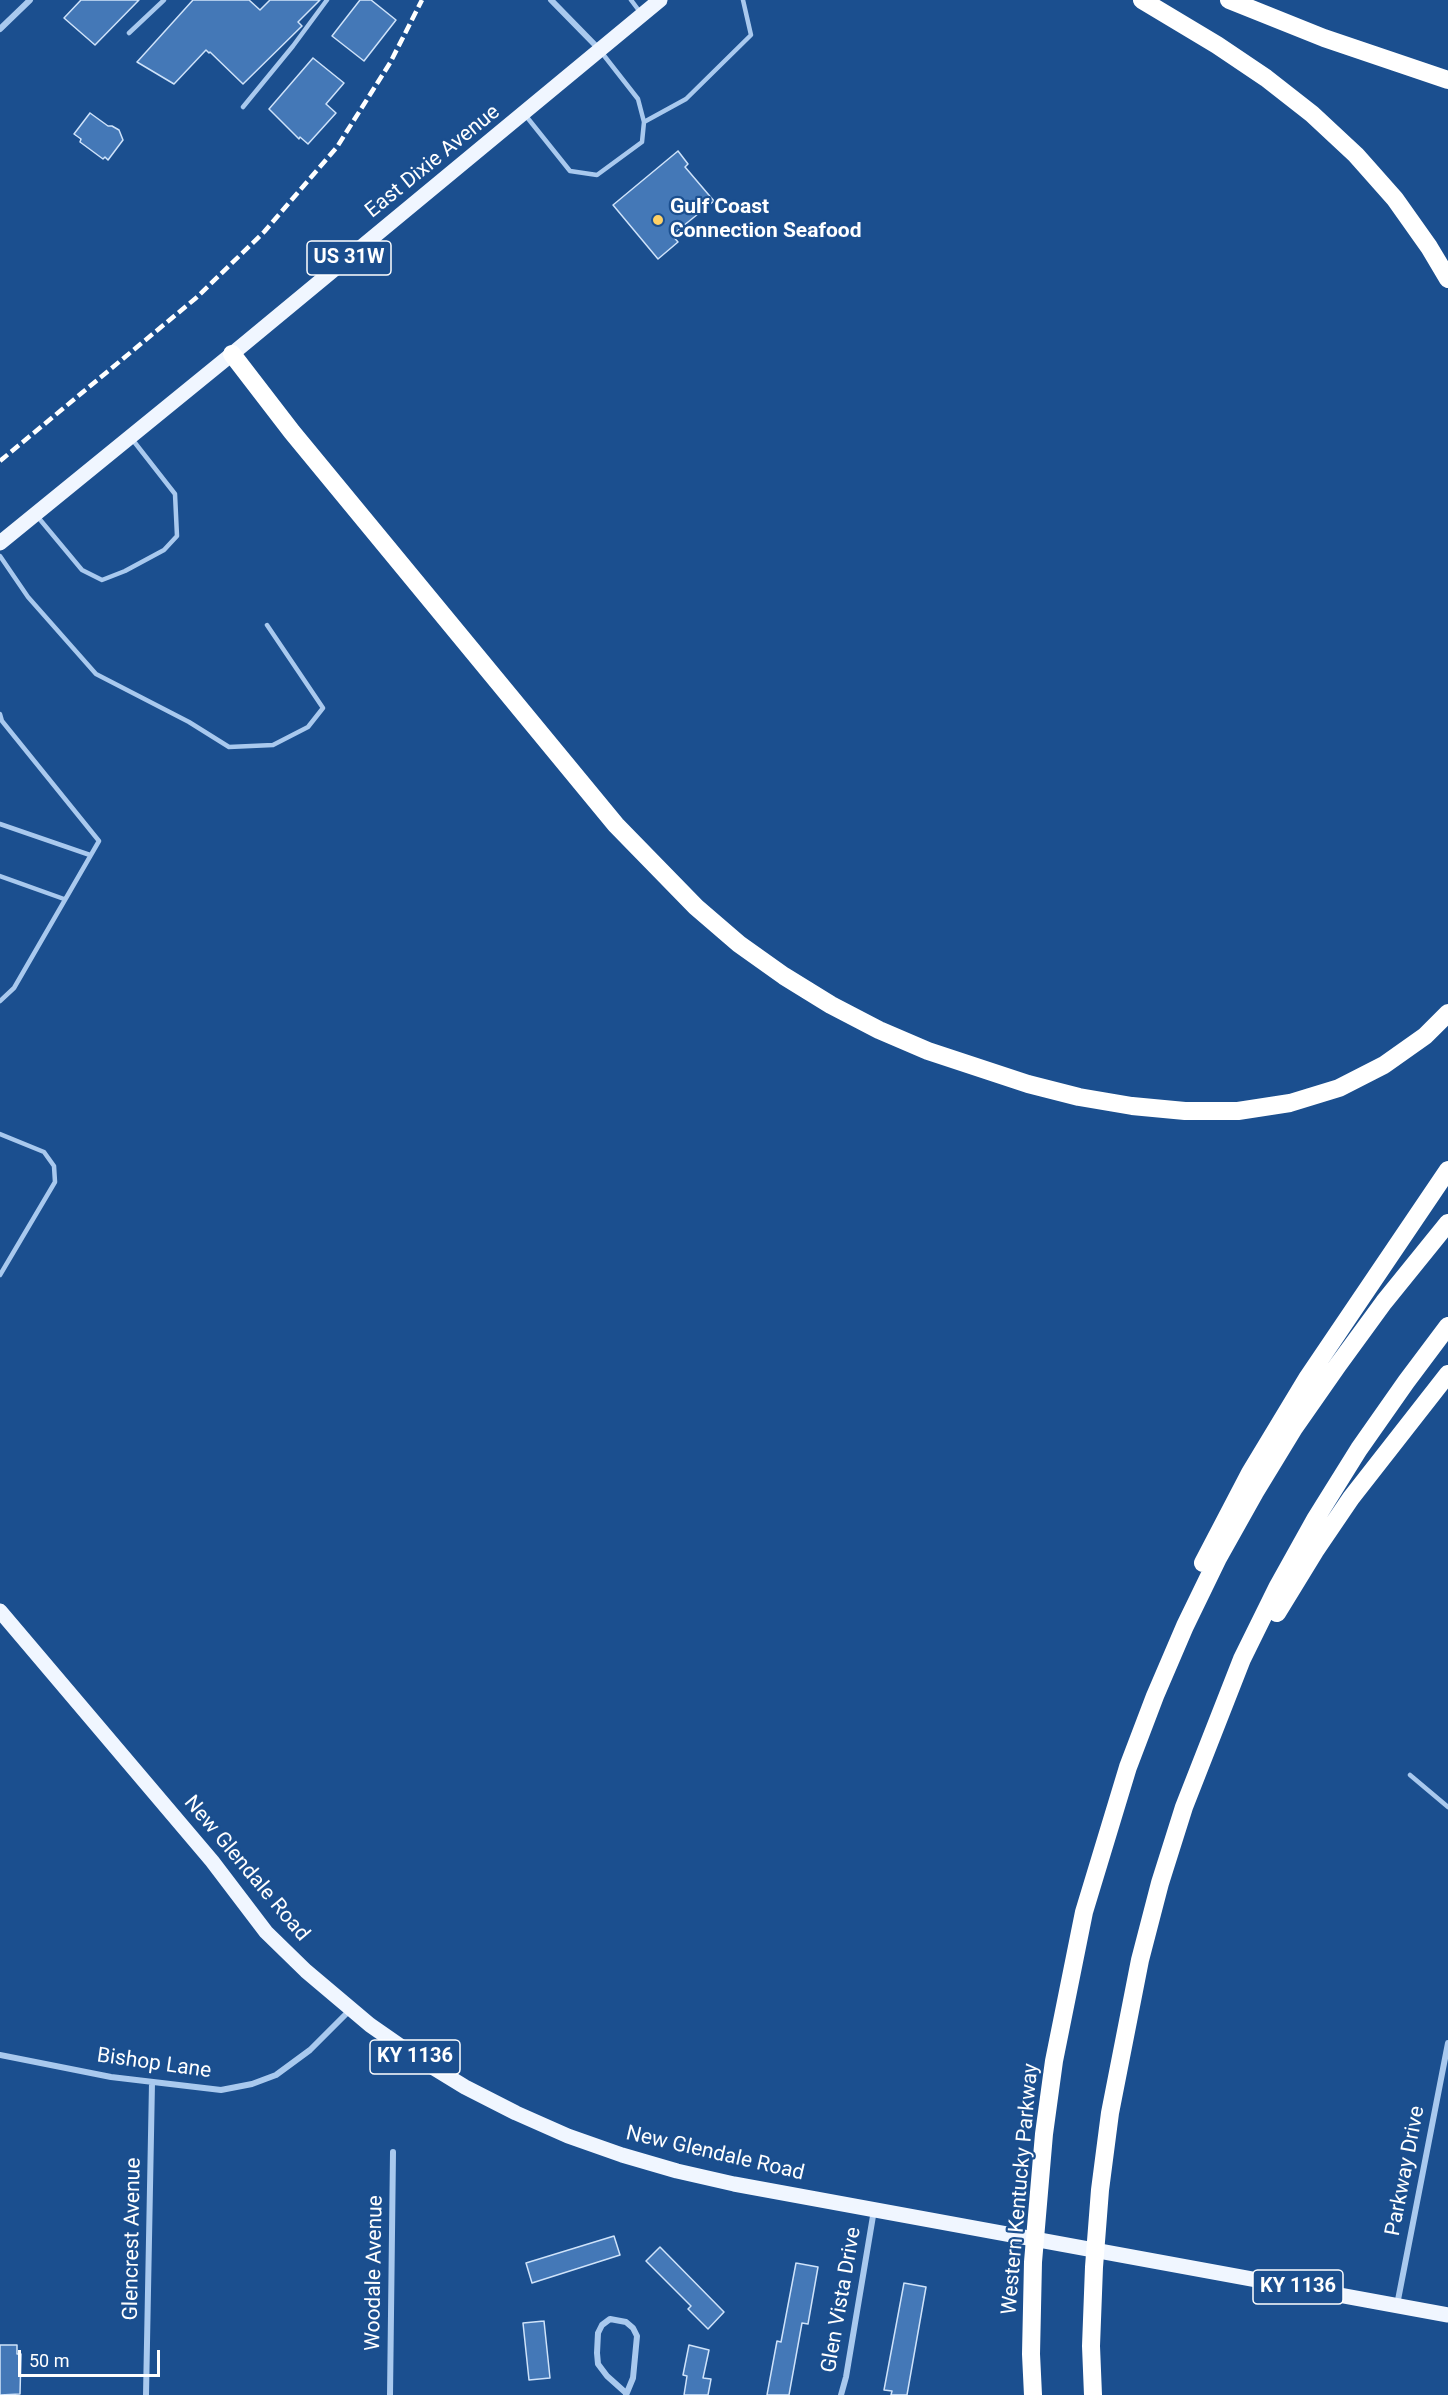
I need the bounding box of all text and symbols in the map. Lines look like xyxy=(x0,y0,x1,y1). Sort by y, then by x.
street label: East Dixie Avenue xyxy=(361,100,505,224)
place label: Gulf Coast Connection Seafood xyxy=(670,195,861,245)
marker: Gulf Coast Connection Seafood xyxy=(651,213,665,227)
road number: US 31W xyxy=(307,241,391,275)
street label: New Glendale Road xyxy=(178,1791,314,1947)
road number: KY 1136 xyxy=(370,2040,460,2074)
street label: Bishop Lane xyxy=(95,2044,213,2084)
street label: Western Kentucky Parkway xyxy=(997,2062,1045,2316)
street label: Parkway Drive xyxy=(1381,2104,1431,2238)
street label: New Glendale Road xyxy=(623,2121,807,2187)
street label: Glencrest Avenue xyxy=(119,2157,147,2321)
street label: Woodale Avenue xyxy=(361,2195,389,2351)
street label: Glen Vista Drive xyxy=(817,2225,867,2375)
road number: KY 1136 xyxy=(1253,2270,1343,2304)
scale bar xyxy=(21,2338,164,2376)
text: 50 m xyxy=(29,2350,69,2371)

